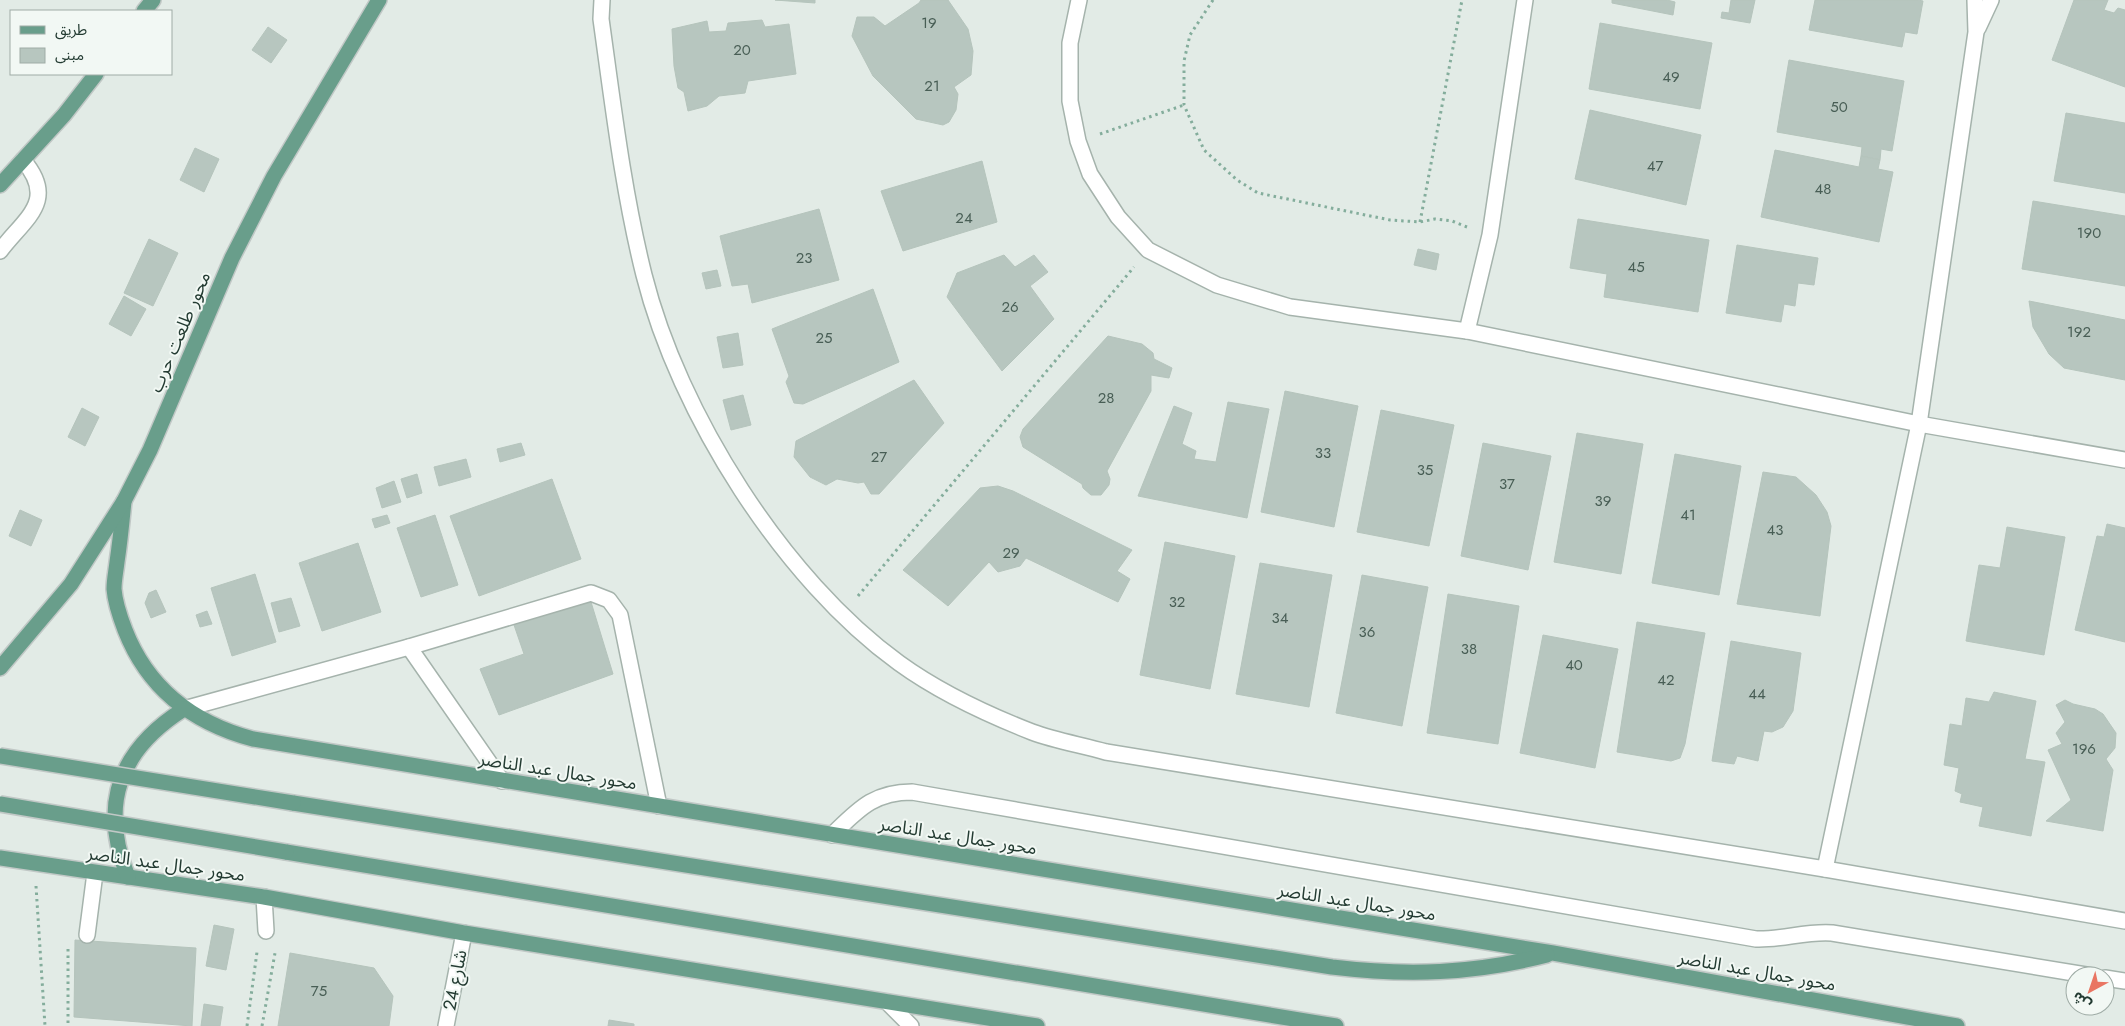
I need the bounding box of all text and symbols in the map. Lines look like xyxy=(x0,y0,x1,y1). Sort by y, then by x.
legend xyxy=(10,10,172,75)
house number: 19 xyxy=(921,12,937,34)
text: طريق xyxy=(55,19,87,41)
house number: 20 xyxy=(733,39,751,61)
text: مبنى xyxy=(55,44,84,66)
house number: 49 xyxy=(1662,66,1680,88)
house number: 21 xyxy=(924,75,940,97)
house number: 50 xyxy=(1830,96,1848,118)
house number: 47 xyxy=(1647,155,1663,177)
house number: 48 xyxy=(1815,178,1831,200)
house number: 24 xyxy=(955,207,973,229)
house number: 190 xyxy=(2077,222,2101,244)
house number: 23 xyxy=(796,247,812,269)
house number: 45 xyxy=(1627,256,1645,278)
street label: محور طلعت حرب xyxy=(143,268,217,396)
house number: 26 xyxy=(1001,296,1019,318)
house number: 192 xyxy=(2067,321,2091,343)
house number: 25 xyxy=(816,327,833,349)
house number: 28 xyxy=(1098,387,1114,409)
house number: 33 xyxy=(1315,442,1331,464)
house number: 27 xyxy=(871,446,887,468)
house number: 35 xyxy=(1417,459,1433,481)
house number: 37 xyxy=(1499,473,1515,495)
house number: 39 xyxy=(1595,490,1611,512)
house number: 41 xyxy=(1680,504,1696,526)
house number: 43 xyxy=(1767,519,1783,541)
house number: 29 xyxy=(1002,542,1020,564)
house number: 32 xyxy=(1169,591,1185,613)
house number: 34 xyxy=(1272,607,1289,629)
house number: 36 xyxy=(1359,621,1375,643)
house number: 38 xyxy=(1461,638,1477,660)
house number: 40 xyxy=(1565,654,1583,676)
house number: 42 xyxy=(1657,669,1675,691)
house number: 44 xyxy=(1748,683,1766,705)
house number: 196 xyxy=(2072,738,2096,760)
street label: محور جمال عبد الناصر xyxy=(476,746,639,796)
street label: محور جمال عبد الناصر xyxy=(876,811,1039,861)
street label: محور جمال عبد الناصر xyxy=(84,840,247,888)
street label: محور جمال عبد الناصر xyxy=(1275,877,1438,927)
street label: محور جمال عبد الناصر xyxy=(1675,944,1838,998)
street label: شارع 24 xyxy=(436,947,475,1013)
north arrow xyxy=(2065,966,2115,1016)
house number: 75 xyxy=(311,980,327,1002)
text: ش xyxy=(2068,987,2095,1015)

